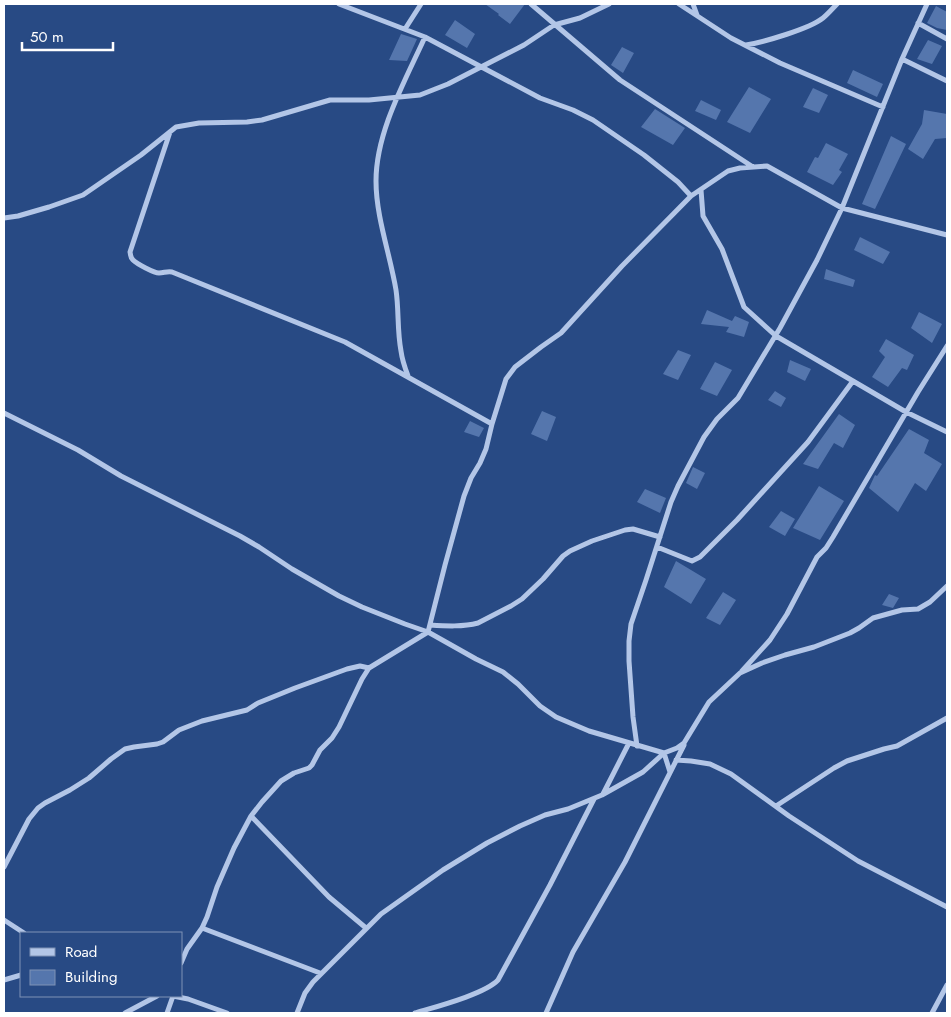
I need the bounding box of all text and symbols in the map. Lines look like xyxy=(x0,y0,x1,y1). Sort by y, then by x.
scale bar xyxy=(22,20,114,52)
text: 50 m xyxy=(30,26,64,48)
legend xyxy=(20,932,182,997)
text: Road xyxy=(65,941,97,963)
text: Building xyxy=(65,966,117,988)

